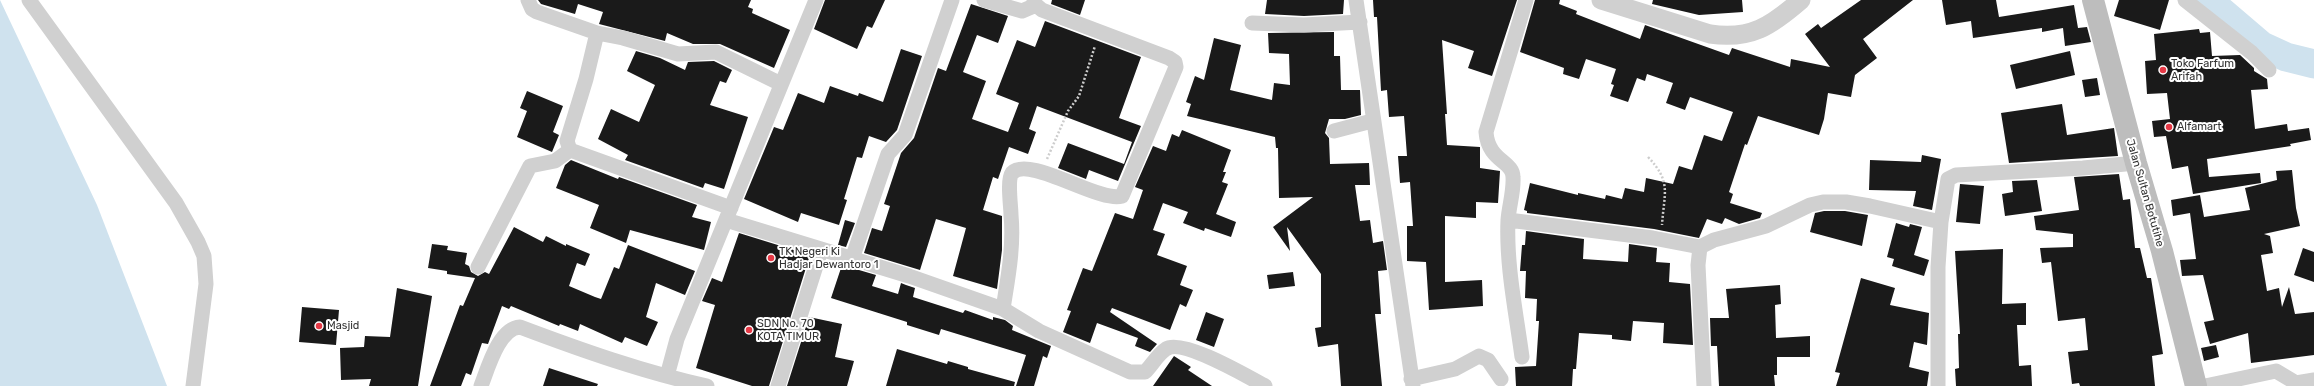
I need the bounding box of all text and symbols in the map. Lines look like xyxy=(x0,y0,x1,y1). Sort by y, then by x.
place label: Toko Farfum Arifah xyxy=(2171,57,2234,83)
marker: Toko Farfum Arifah xyxy=(2158,65,2168,75)
place label: Alfamart xyxy=(2177,120,2222,134)
marker: Alfamart xyxy=(2164,122,2174,132)
street label: Jalan Sultan Botutihe xyxy=(2123,138,2167,248)
place label: TK Negeri Ki Hadjar Dewantoro 1 xyxy=(779,245,879,271)
marker: TK Negeri Ki Hadjar Dewantoro 1 xyxy=(766,253,776,263)
place label: SDN No. 70 KOTA TIMUR xyxy=(757,317,819,343)
place label: Masjid xyxy=(327,319,359,333)
marker: Masjid xyxy=(314,321,324,331)
marker: SDN No. 70 KOTA TIMUR xyxy=(744,325,754,335)

